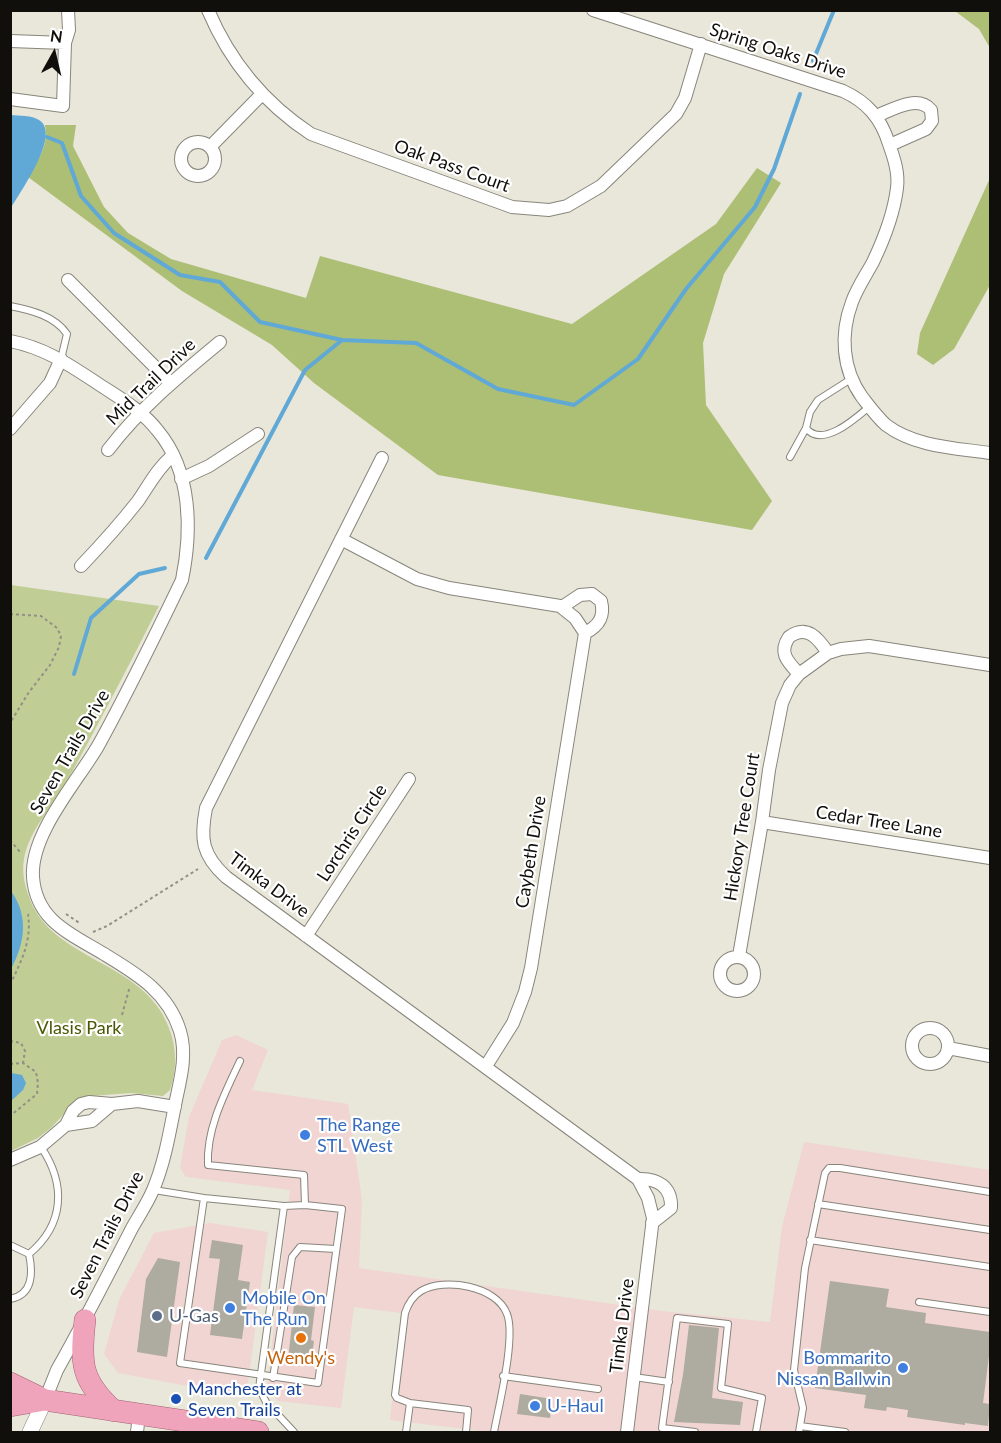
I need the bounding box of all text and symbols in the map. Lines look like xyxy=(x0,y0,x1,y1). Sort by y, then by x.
street label: Spring Oaks Drive xyxy=(707,19,849,83)
north arrow xyxy=(24,24,84,84)
text: N xyxy=(49,25,64,46)
street label: Oak Pass Court xyxy=(391,135,513,197)
street label: Mid Trail Drive xyxy=(102,334,200,430)
street label: Seven Trails Drive xyxy=(26,686,114,818)
street label: Hickory Tree Court xyxy=(720,752,764,902)
street label: Lorchris Circle xyxy=(313,780,391,886)
street label: Caybeth Drive xyxy=(511,794,551,910)
street label: Cedar Tree Lane xyxy=(814,801,944,843)
street label: Timka Drive xyxy=(224,848,314,922)
park label: Vlasis Park xyxy=(36,1017,122,1039)
place label: The Range STL West xyxy=(317,1114,400,1156)
marker: The Range STL West xyxy=(298,1128,312,1142)
street label: Seven Trails Drive xyxy=(66,1168,148,1302)
street label: Timka Drive xyxy=(605,1277,639,1375)
place label: Mobile On The Run xyxy=(242,1287,326,1330)
marker: Mobile On The Run xyxy=(223,1301,237,1315)
place label: U-Gas xyxy=(169,1305,219,1327)
marker: U-Gas xyxy=(150,1309,164,1323)
marker: Wendy's xyxy=(294,1331,308,1345)
place label: Wendy's xyxy=(267,1347,335,1369)
place label: Bommarito Nissan Ballwin xyxy=(776,1347,891,1390)
marker: Bommarito Nissan Ballwin xyxy=(896,1361,910,1375)
place label: Manchester at Seven Trails xyxy=(188,1378,302,1420)
marker: Manchester at Seven Trails xyxy=(169,1392,183,1406)
place label: U-Haul xyxy=(547,1395,604,1417)
marker: U-Haul xyxy=(528,1399,542,1413)

